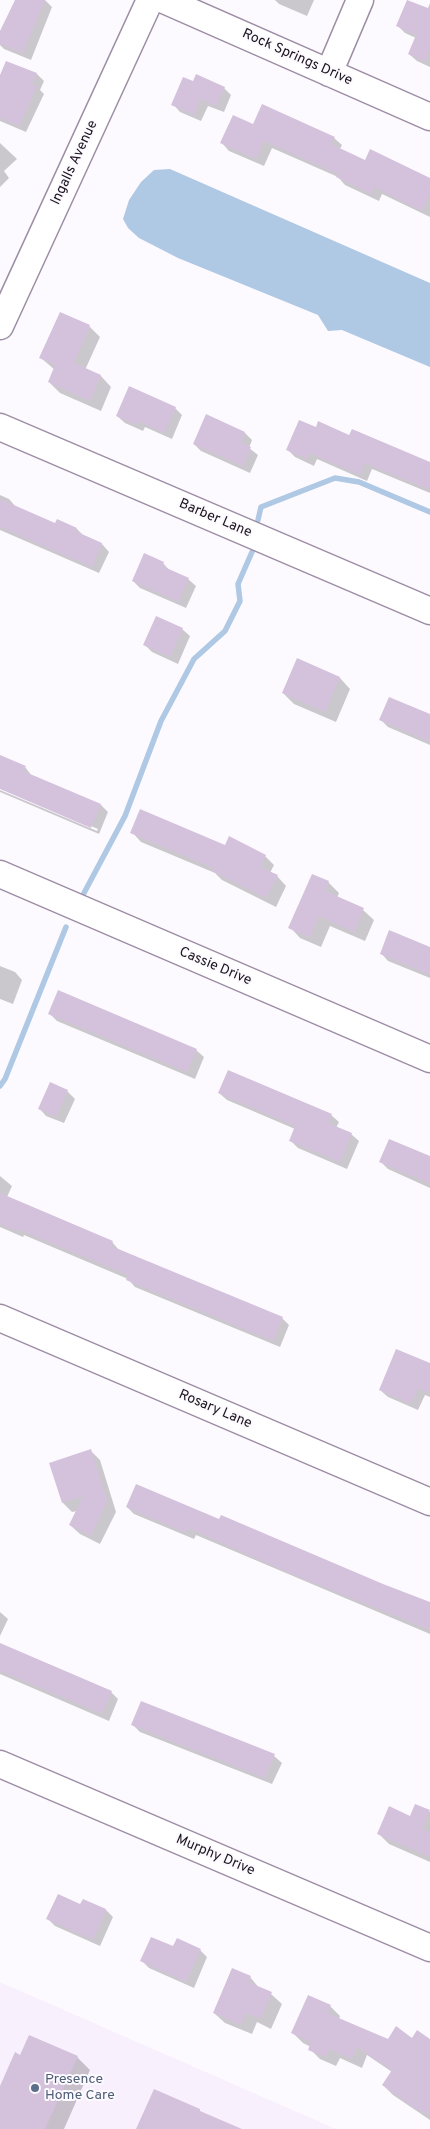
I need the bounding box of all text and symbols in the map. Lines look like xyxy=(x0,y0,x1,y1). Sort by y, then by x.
street label: Rock Springs Drive xyxy=(239,26,355,90)
street label: Ingalls Avenue xyxy=(48,118,102,208)
street label: Barber Lane xyxy=(176,496,254,542)
street label: Cassie Drive xyxy=(176,944,254,990)
street label: Rosary Lane xyxy=(176,1387,254,1433)
street label: Murphy Drive xyxy=(173,1832,257,1880)
place label: Presence Home Care xyxy=(45,2072,115,2104)
marker: Presence Home Care xyxy=(29,2082,41,2094)

